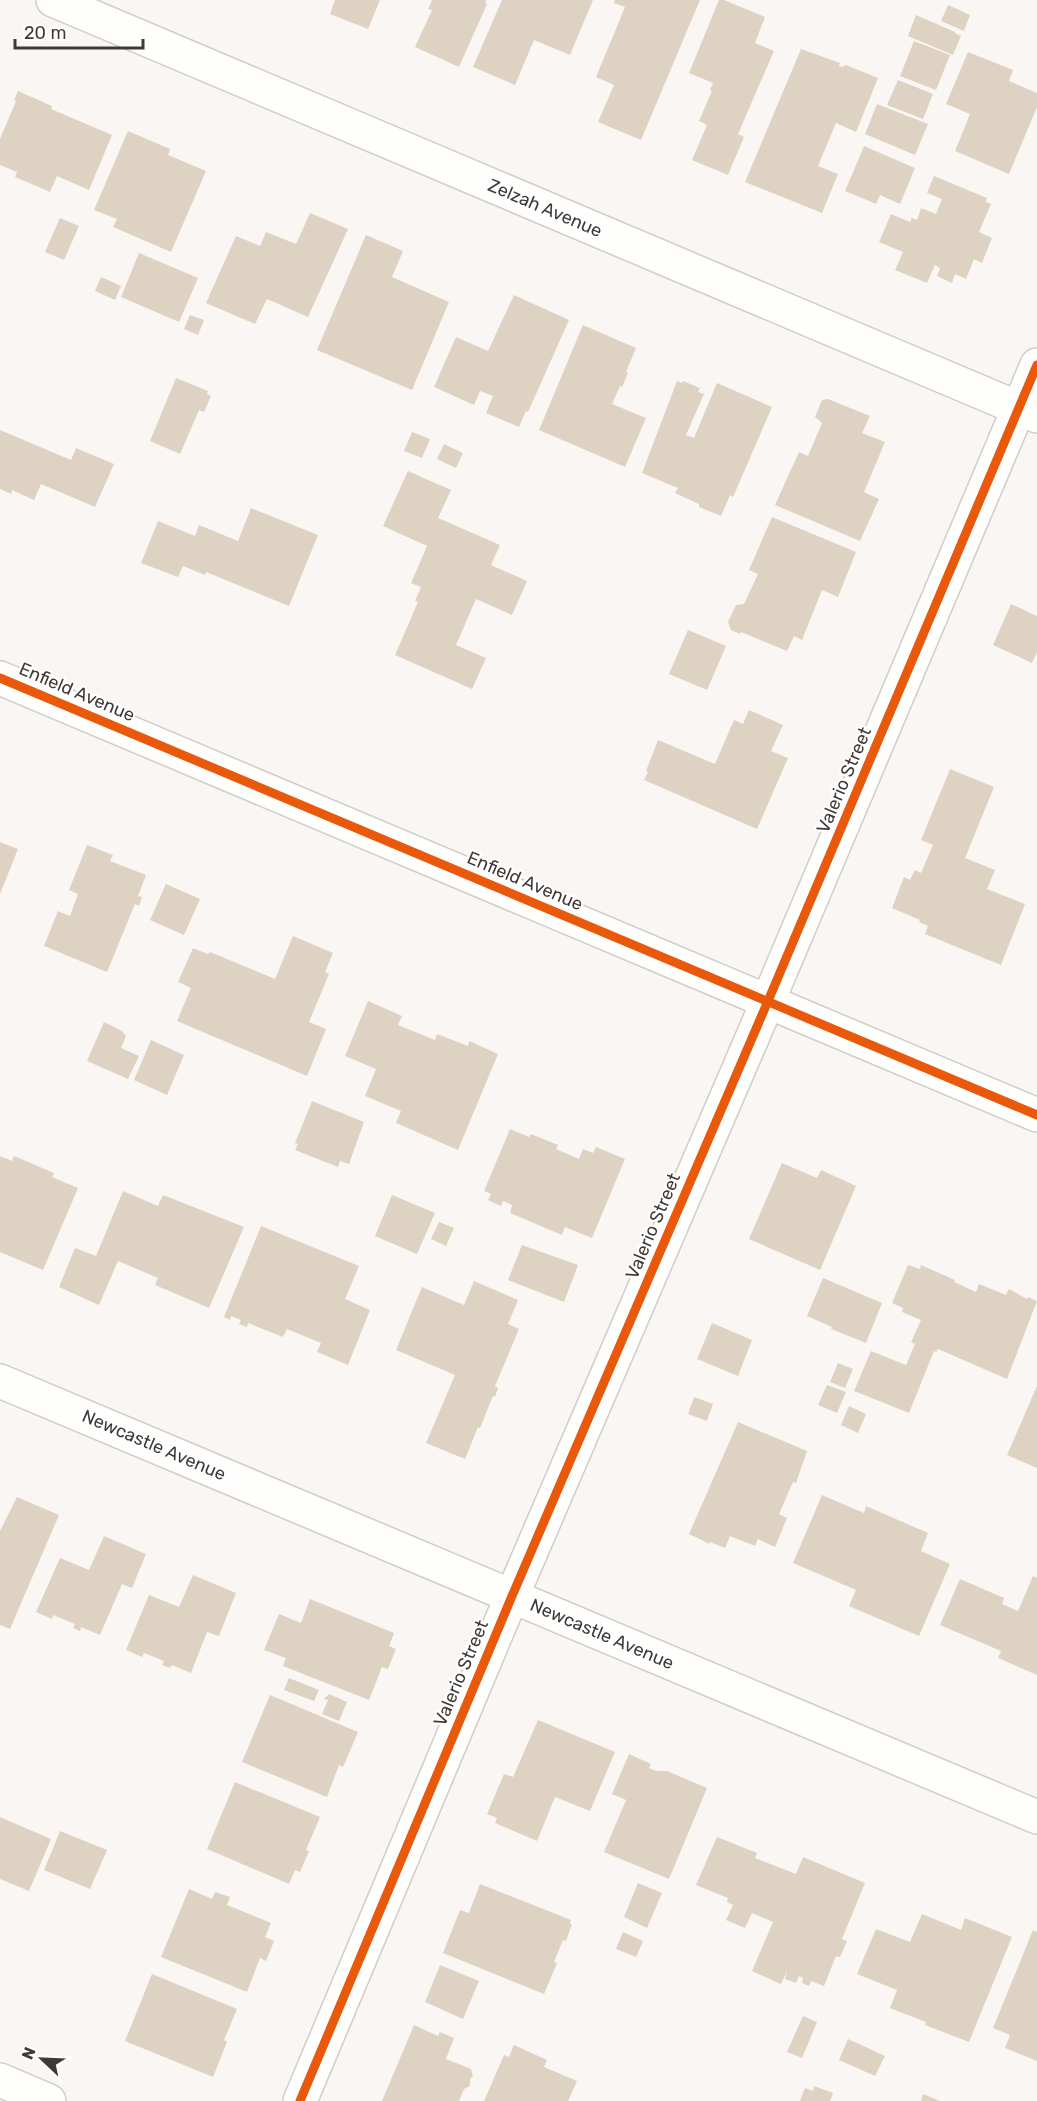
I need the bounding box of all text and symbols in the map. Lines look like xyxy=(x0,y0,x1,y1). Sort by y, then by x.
scale bar xyxy=(15,12,142,50)
text: 20 m xyxy=(24,22,66,44)
street label: Zelzah Avenue xyxy=(485,174,605,242)
street label: Enfield Avenue xyxy=(16,658,138,726)
street label: Valerio Street xyxy=(812,724,876,836)
street label: Enfield Avenue xyxy=(464,847,586,915)
street label: Valerio Street xyxy=(621,1170,685,1282)
street label: Newcastle Avenue xyxy=(79,1405,229,1485)
street label: Newcastle Avenue xyxy=(527,1594,677,1674)
street label: Valerio Street xyxy=(429,1617,493,1729)
north arrow xyxy=(12,2029,72,2089)
text: N xyxy=(18,2044,40,2062)

